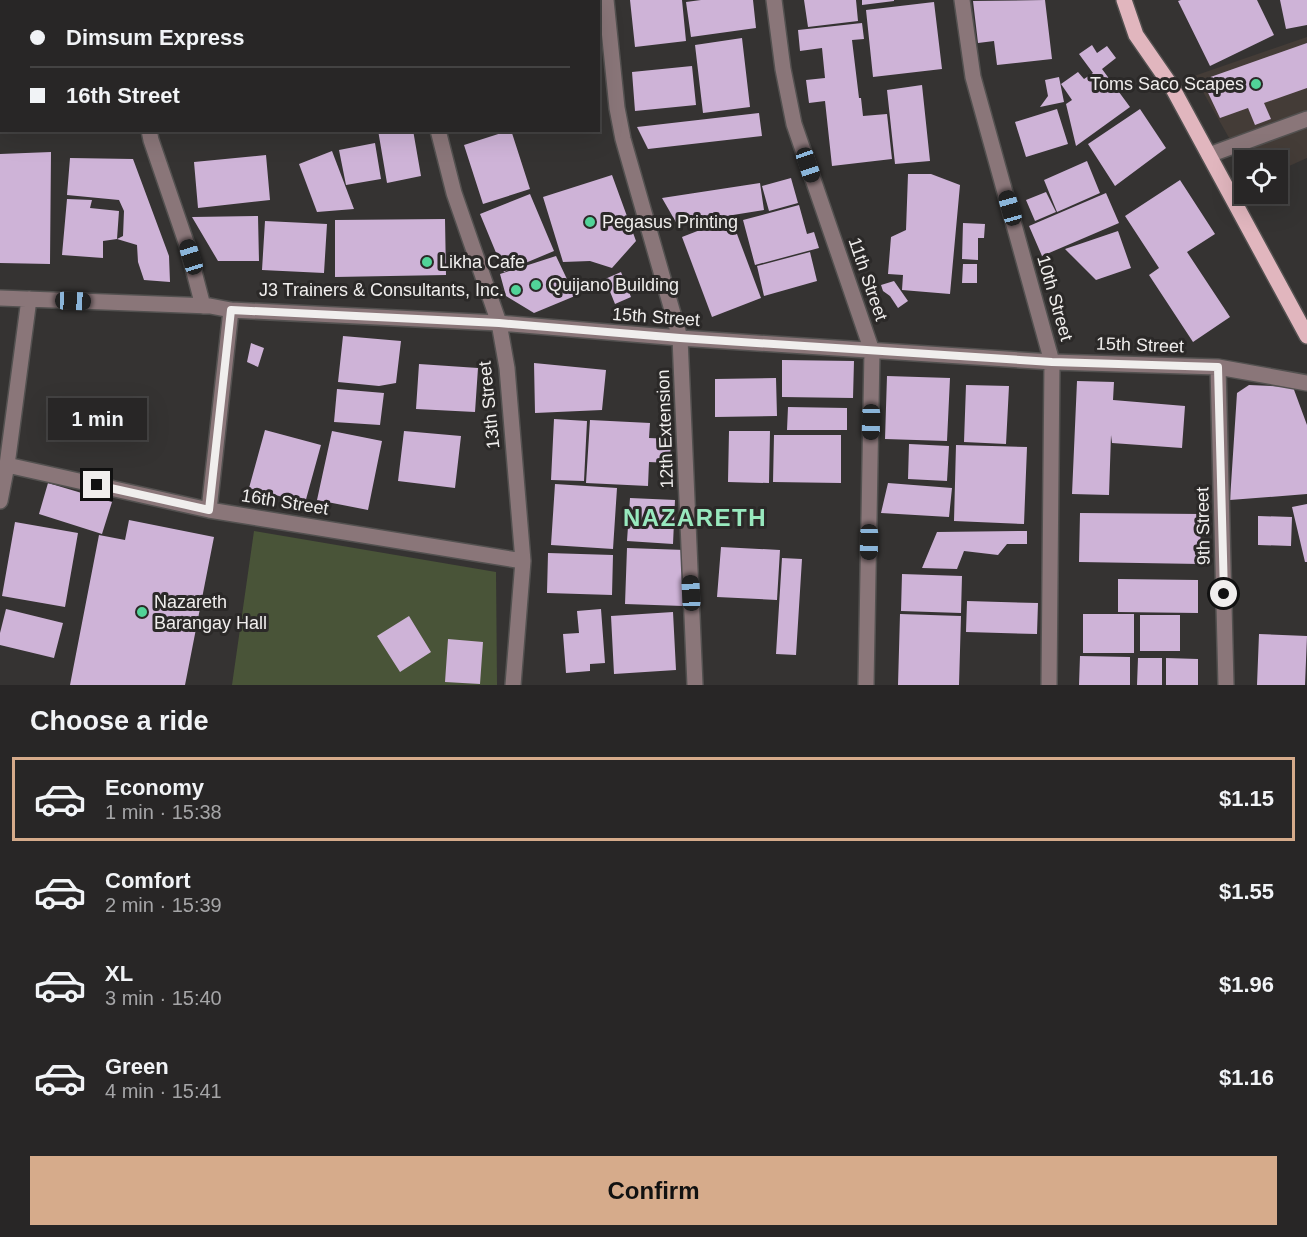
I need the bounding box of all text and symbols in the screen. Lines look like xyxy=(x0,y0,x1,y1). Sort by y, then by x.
text: Dimsum Express xyxy=(66,25,245,50)
place label: Toms Saco Scapes xyxy=(1090,74,1244,94)
marker: Toms Saco Scapes xyxy=(1249,77,1263,91)
text: 16th Street xyxy=(66,83,180,108)
car xyxy=(794,145,822,185)
map controls xyxy=(1234,150,1288,204)
button: locate xyxy=(1234,150,1288,204)
car xyxy=(996,188,1024,228)
place label: Pegasus Printing xyxy=(602,212,738,232)
marker: Pegasus Printing xyxy=(583,215,597,229)
street label: 11th Street xyxy=(844,235,892,323)
car xyxy=(177,237,205,277)
place label: Likha Cafe xyxy=(439,252,525,272)
street label: 10th Street xyxy=(1033,253,1077,343)
marker: Likha Cafe xyxy=(420,255,434,269)
place label: Quijano Building xyxy=(548,275,679,295)
marker: Quijano Building xyxy=(529,278,543,292)
place label: J3 Trainers & Consultants, Inc. xyxy=(259,280,504,300)
marker: J3 Trainers & Consultants, Inc. xyxy=(509,283,523,297)
car xyxy=(55,291,91,311)
street label: 15th Street xyxy=(611,304,701,330)
street label: 15th Street xyxy=(1096,333,1184,357)
street label: 13th Street xyxy=(474,360,504,450)
street label: 12th Extension xyxy=(653,369,677,489)
callout: 1 min xyxy=(48,398,146,440)
car xyxy=(862,404,880,440)
text: 1 min xyxy=(71,408,124,430)
route end xyxy=(83,471,110,498)
street label: 16th Street xyxy=(240,485,330,519)
street label: 9th Street xyxy=(1192,487,1214,565)
district label: NAZARETH xyxy=(623,504,767,531)
car xyxy=(860,524,878,560)
car xyxy=(681,575,701,611)
route start xyxy=(1210,580,1237,607)
place label: Nazareth Barangay Hall xyxy=(154,592,267,633)
marker: Nazareth Barangay Hall xyxy=(135,605,149,619)
text: Choose a ride xyxy=(30,706,209,736)
icon: car xyxy=(33,772,87,826)
text: Economy xyxy=(105,775,204,800)
text: $1.15 xyxy=(1219,786,1274,811)
text: 1 min · 15:38 xyxy=(105,801,222,823)
icon: car xyxy=(33,865,87,919)
text: Comfort xyxy=(105,868,191,893)
text: $1.55 xyxy=(1219,879,1274,904)
text: 2 min · 15:39 xyxy=(105,894,222,916)
icon: car xyxy=(33,958,87,1012)
text: XL xyxy=(105,961,133,986)
text: $1.96 xyxy=(1219,972,1274,997)
text: 3 min · 15:40 xyxy=(105,987,222,1009)
icon: car xyxy=(33,1051,87,1105)
text: Green xyxy=(105,1054,169,1079)
text: $1.16 xyxy=(1219,1065,1274,1090)
text: 4 min · 15:41 xyxy=(105,1080,222,1102)
button: Confirm xyxy=(30,1156,1277,1225)

